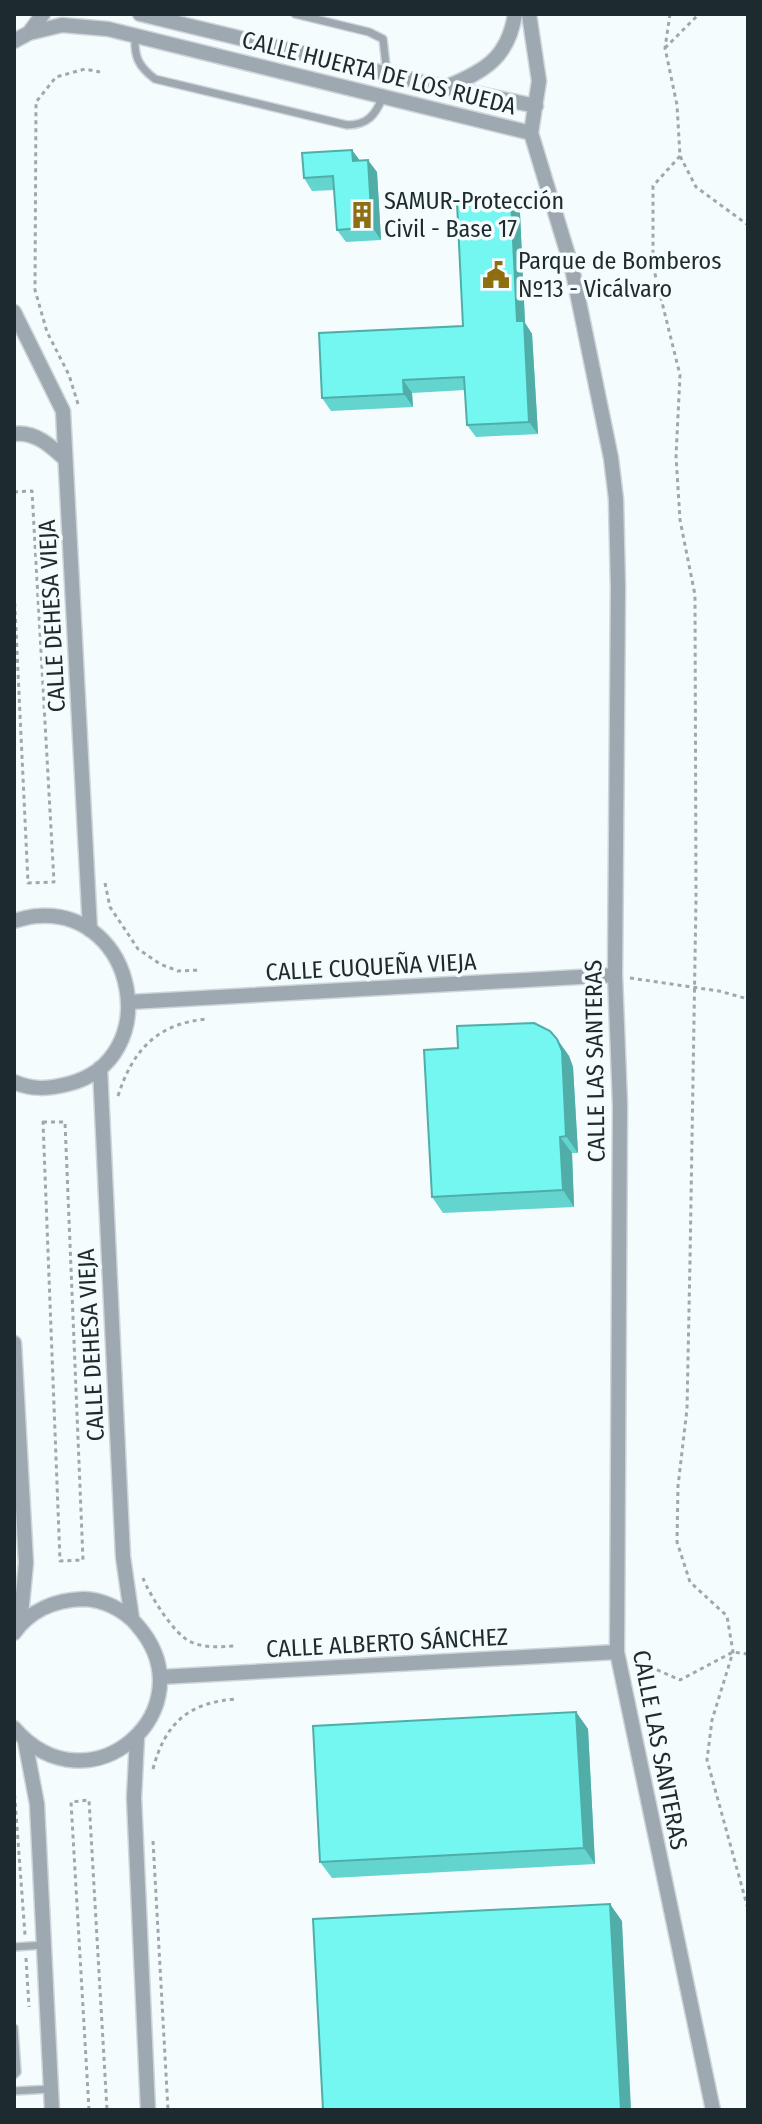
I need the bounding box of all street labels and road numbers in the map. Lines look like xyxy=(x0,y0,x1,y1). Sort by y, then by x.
street label: CALLE HUERTA DE LOS RUEDA xyxy=(239,25,519,121)
street label: CALLE DEHESA VIEJA xyxy=(33,519,71,713)
street label: CALLE CUQUEÑA VIEJA xyxy=(265,947,478,987)
street label: CALLE LAS SANTERAS xyxy=(579,959,611,1163)
street label: CALLE DEHESA VIEJA xyxy=(72,1248,110,1442)
street label: CALLE ALBERTO SÁNCHEZ xyxy=(265,1622,509,1663)
street label: CALLE LAS SANTERAS xyxy=(627,1648,693,1852)

